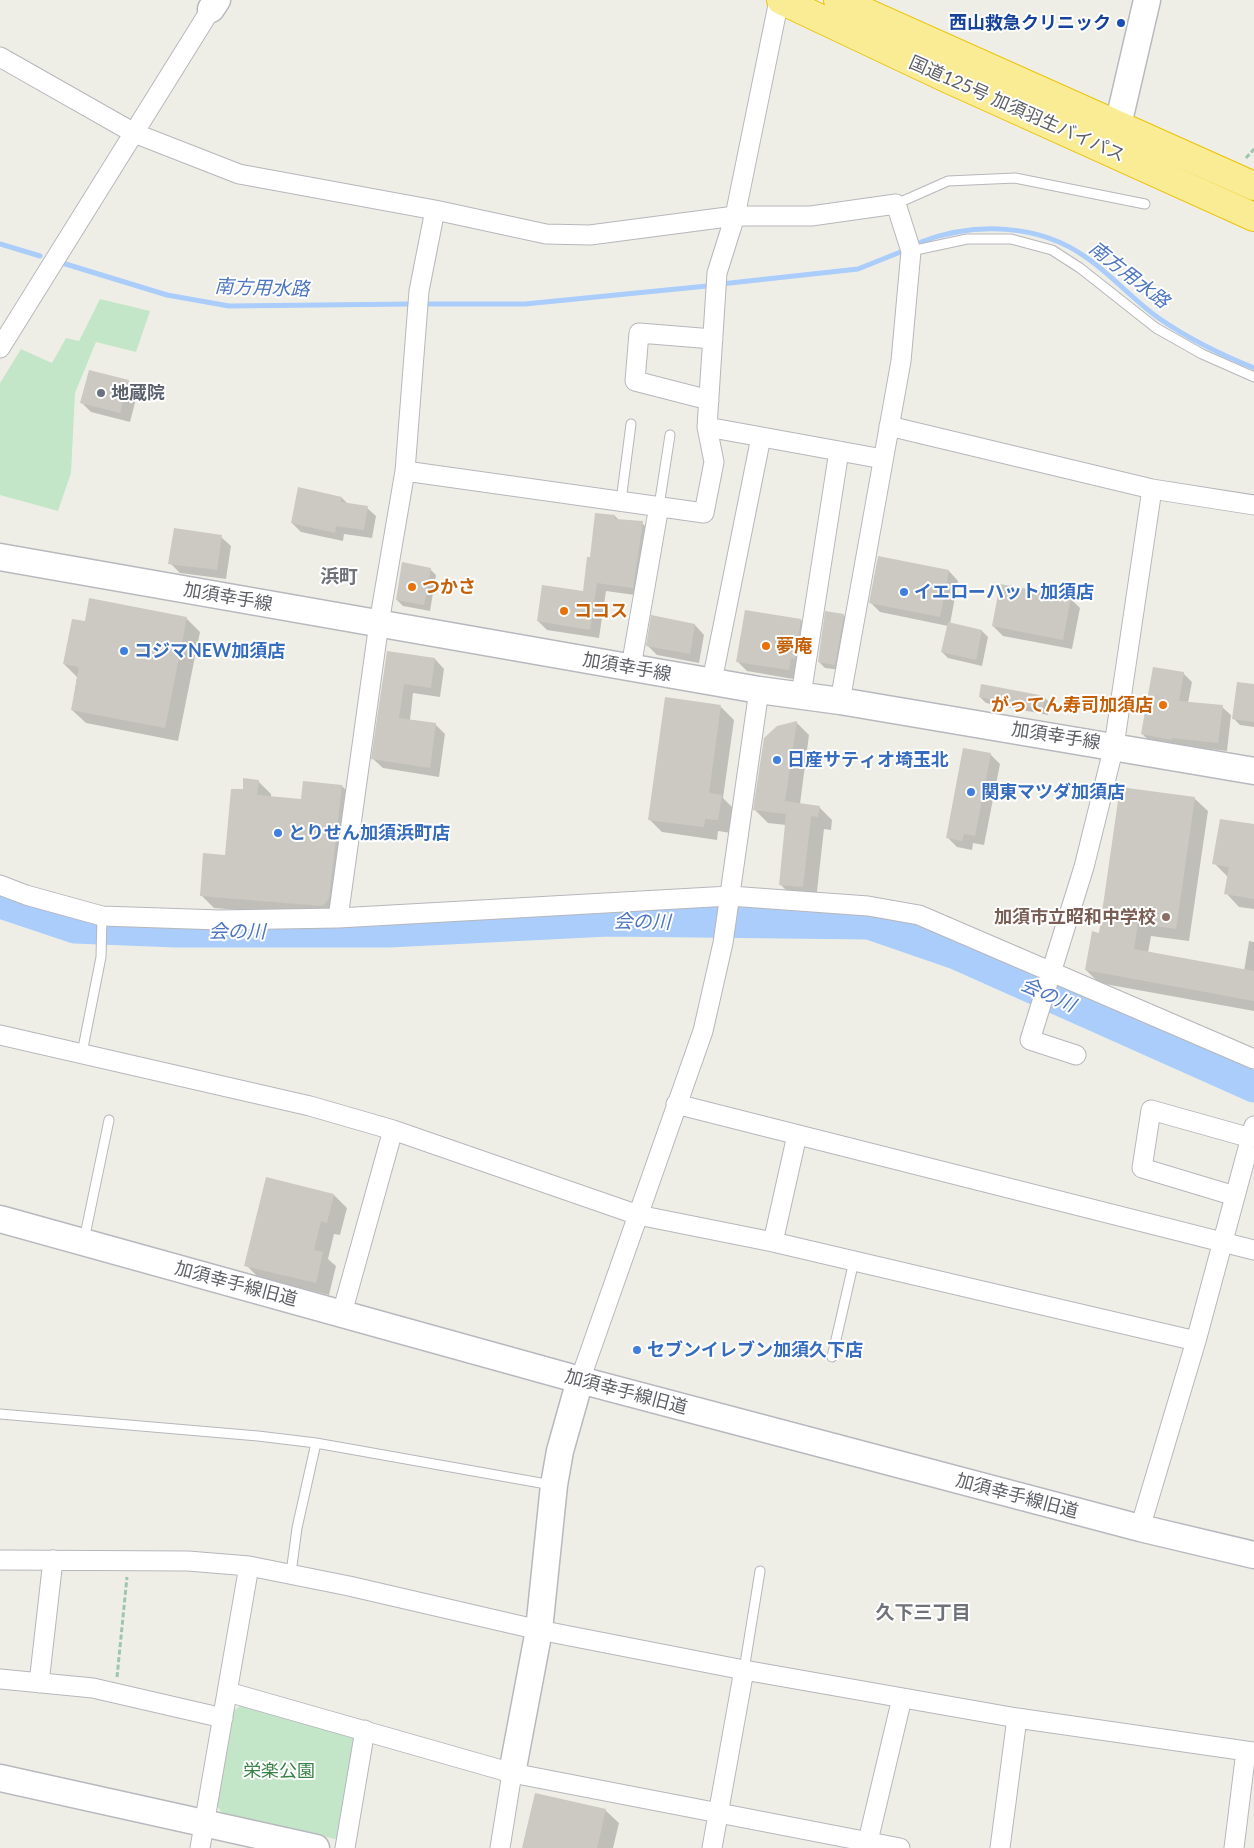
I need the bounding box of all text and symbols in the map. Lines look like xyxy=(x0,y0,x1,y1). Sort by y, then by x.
place label: 西山救急クリニック xyxy=(949,12,1111,34)
marker: 西山救急クリニック xyxy=(1115,17,1127,29)
street label: 国道125号 加須羽生バイパス xyxy=(906,52,1128,166)
water label: 南方用水路 xyxy=(1085,237,1173,313)
water label: 南方用水路 xyxy=(214,275,310,301)
place label: 地蔵院 xyxy=(111,382,165,404)
marker: 地蔵院 xyxy=(95,387,107,399)
district label: 浜町 xyxy=(320,566,358,588)
place label: つかさ xyxy=(422,576,476,598)
street label: 加須幸手線 xyxy=(182,579,274,615)
marker: つかさ xyxy=(406,581,418,593)
place label: イエローハット加須店 xyxy=(914,581,1094,603)
marker: イエローハット加須店 xyxy=(898,586,910,598)
place label: ココス xyxy=(574,600,628,622)
marker: ココス xyxy=(558,605,570,617)
place label: 夢庵 xyxy=(776,635,812,657)
place label: コジマNEW加須店 xyxy=(134,640,285,662)
marker: 夢庵 xyxy=(760,640,772,652)
marker: コジマNEW加須店 xyxy=(118,645,130,657)
street label: 加須幸手線 xyxy=(581,649,673,685)
place label: がってん寿司加須店 xyxy=(991,694,1153,716)
marker: がってん寿司加須店 xyxy=(1157,699,1169,711)
street label: 加須幸手線 xyxy=(1010,718,1102,754)
place label: 日産サティオ埼玉北 xyxy=(787,749,949,771)
marker: 日産サティオ埼玉北 xyxy=(771,754,783,766)
place label: 関東マツダ加須店 xyxy=(981,781,1125,803)
marker: 関東マツダ加須店 xyxy=(965,786,977,798)
place label: とりせん加須浜町店 xyxy=(288,822,450,844)
marker: とりせん加須浜町店 xyxy=(272,827,284,839)
place label: 加須市立昭和中学校 xyxy=(994,906,1156,928)
water label: 会の川 xyxy=(613,910,671,934)
marker: 加須市立昭和中学校 xyxy=(1160,911,1172,923)
water label: 会の川 xyxy=(209,921,265,943)
water label: 会の川 xyxy=(1017,973,1079,1017)
street label: 加須幸手線旧道 xyxy=(172,1257,300,1311)
place label: セブンイレブン加須久下店 xyxy=(647,1339,863,1361)
marker: セブンイレブン加須久下店 xyxy=(631,1344,643,1356)
street label: 加須幸手線旧道 xyxy=(562,1365,690,1419)
street label: 加須幸手線旧道 xyxy=(953,1469,1081,1523)
district label: 久下三丁目 xyxy=(876,1602,970,1624)
park label: 栄楽公園 xyxy=(243,1760,315,1782)

